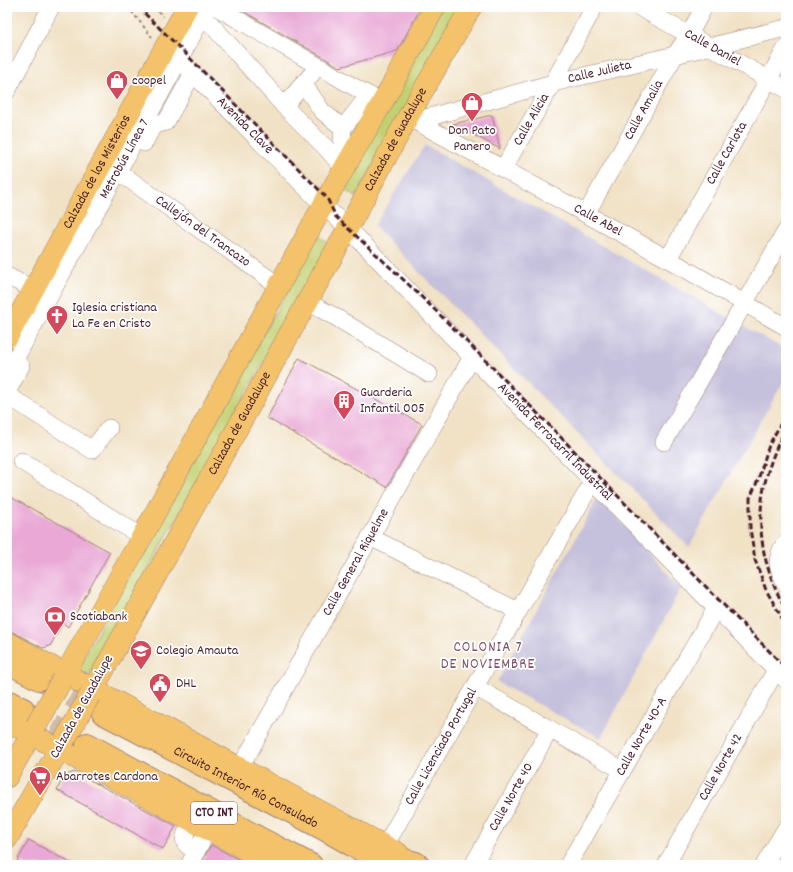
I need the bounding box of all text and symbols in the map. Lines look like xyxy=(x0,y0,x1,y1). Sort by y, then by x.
street label: Calle Daniel xyxy=(680,24,745,72)
street label: Calle Julieta xyxy=(566,55,634,89)
shop icon: coopel xyxy=(104,68,130,101)
place label: coopel xyxy=(132,71,167,91)
street label: Calle Amalia xyxy=(619,76,669,144)
street label: Calzada de Guadalupe xyxy=(359,84,433,195)
street label: Calle Alicia xyxy=(508,89,555,150)
shop icon: Don Pato Panero xyxy=(459,90,485,123)
street label: Avenida Clave xyxy=(212,92,278,159)
street label: Calzada de los Misterios xyxy=(58,111,137,233)
street label: Metrobús Línea 7 xyxy=(95,116,155,203)
street label: Calle Carlota xyxy=(701,118,753,189)
place label: Don Pato Panero xyxy=(448,121,496,157)
street label: Callejón del Trancazo xyxy=(151,191,254,272)
street label: Calle Abel xyxy=(570,199,626,242)
place label: Iglesia cristiana La Fe en Cristo xyxy=(72,298,157,334)
church icon: Iglesia cristiana La Fe en Cristo xyxy=(44,303,70,336)
street label: Calzada de Guadalupe xyxy=(203,368,277,479)
street label: Avenida Ferrocarril Industrial xyxy=(492,378,617,506)
place label: Guarderia Infantil 005 xyxy=(360,383,425,419)
building icon: Guarderia Infantil 005 xyxy=(331,388,357,421)
street label: Calle General Riquelme xyxy=(318,505,394,620)
bank icon: Scotiabank xyxy=(42,604,68,637)
place label: Scotiabank xyxy=(70,607,127,627)
district label: COLONIA 7 DE NOVIEMBRE xyxy=(441,637,535,676)
school or university icon: Colegio Amauta xyxy=(128,638,154,671)
place label: Colegio Amauta xyxy=(156,641,239,661)
street label: Calzada de Guadalupe xyxy=(45,652,119,762)
public building icon: DHL xyxy=(147,671,173,704)
place label: DHL xyxy=(176,674,196,694)
street label: Calle Licenciado Portugal xyxy=(400,684,483,809)
street label: Calle Norte 40-A xyxy=(611,693,673,780)
street label: Calle Norte 42 xyxy=(694,730,748,805)
street label: Circuito Interior Río Consulado xyxy=(169,741,322,834)
street label: Calle Norte 40 xyxy=(484,759,539,835)
supermarket icon: Abarrotes Cardona xyxy=(27,764,53,797)
place label: Abarrotes Cardona xyxy=(56,767,158,787)
road number: CTO INT xyxy=(191,802,237,824)

